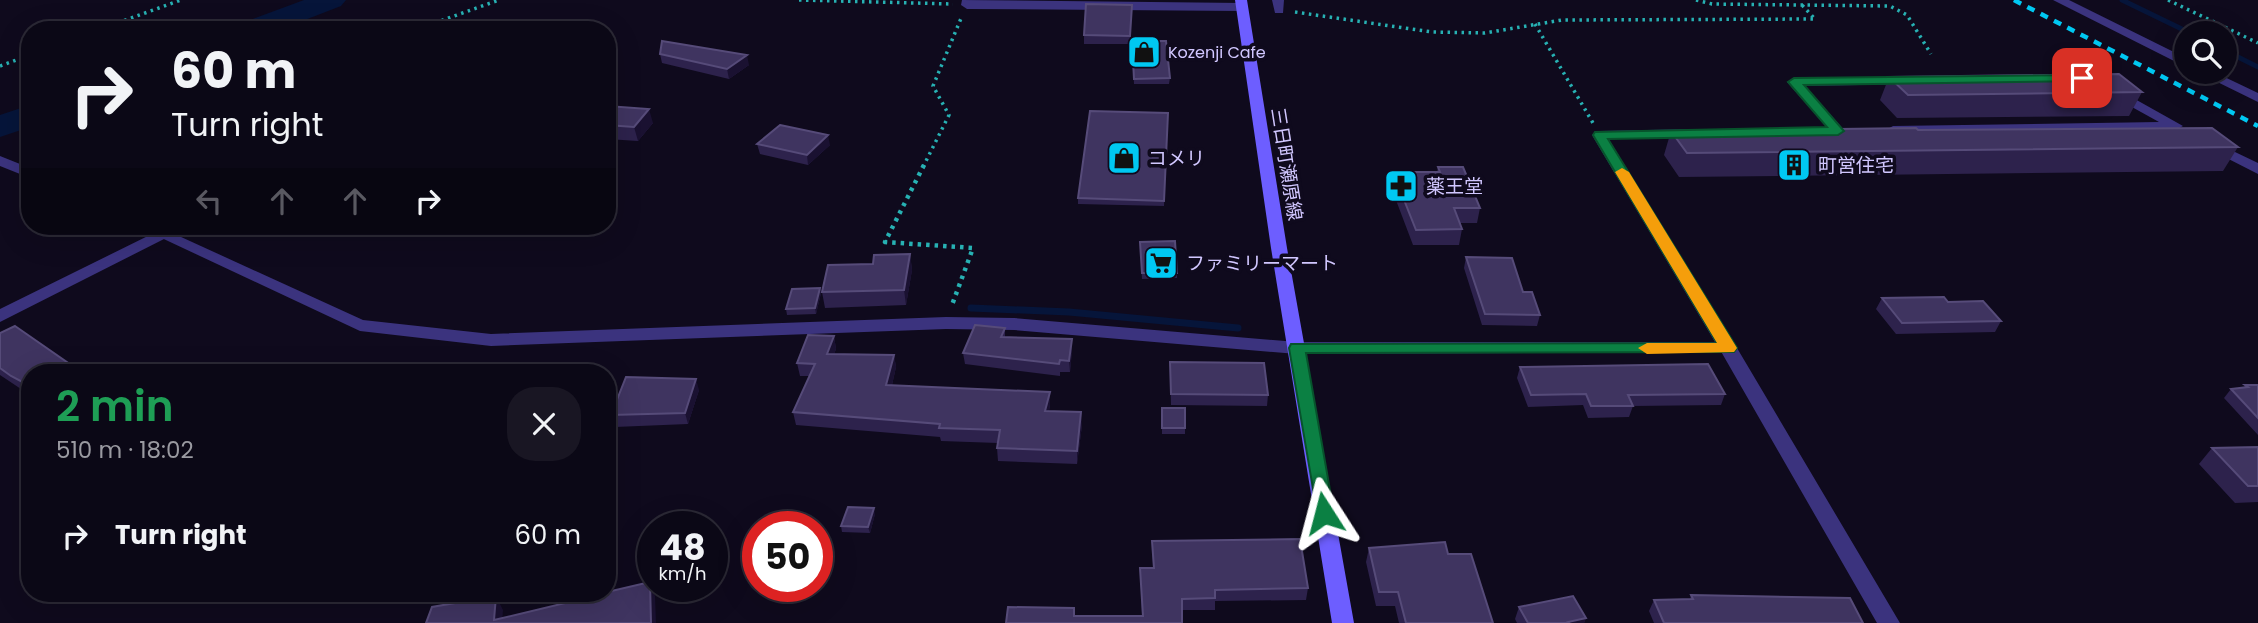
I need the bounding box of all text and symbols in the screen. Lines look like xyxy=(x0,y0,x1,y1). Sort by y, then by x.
map controls xyxy=(2174,21,2237,84)
button: search xyxy=(2174,21,2237,84)
shop icon: Kozenji Cafe xyxy=(1125,33,1163,71)
text: 60 m xyxy=(171,37,296,105)
place label: Kozenji Cafe xyxy=(1168,41,1266,64)
pin xyxy=(2052,48,2112,108)
icon: right xyxy=(56,49,147,140)
icon: arrive xyxy=(2063,59,2101,97)
text: Turn right xyxy=(171,102,323,147)
street label: 三日町瀬原線 xyxy=(1264,106,1309,222)
shop icon: コメリ xyxy=(1105,139,1143,177)
place label: コメリ xyxy=(1148,145,1205,172)
building icon: 町営住宅 xyxy=(1775,146,1813,184)
place label: 町営住宅 xyxy=(1818,152,1894,179)
pharmacy icon: 薬王堂 xyxy=(1382,167,1420,205)
place label: 薬王堂 xyxy=(1426,173,1483,200)
icon: left xyxy=(190,182,228,220)
icon: ahead xyxy=(263,182,301,220)
icon: ahead xyxy=(336,182,374,220)
icon: right xyxy=(409,182,447,220)
supermarket icon: ファミリーマート xyxy=(1142,244,1180,282)
place label: ファミリーマート xyxy=(1186,250,1338,277)
text: 2 min xyxy=(56,377,174,436)
button: close xyxy=(507,387,581,461)
text: 510 m · 18:02 xyxy=(56,434,194,466)
position arrow xyxy=(1287,476,1361,550)
speed limit sign: 50 xyxy=(742,511,833,602)
icon: right xyxy=(56,517,94,555)
text: Turn right xyxy=(115,517,247,553)
text: 60 m xyxy=(514,517,581,553)
text: 48 xyxy=(659,523,706,572)
text: km/h xyxy=(659,561,706,586)

